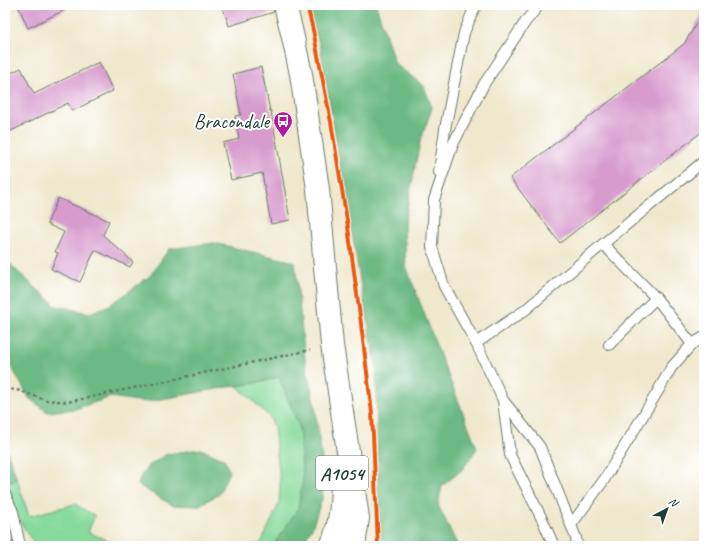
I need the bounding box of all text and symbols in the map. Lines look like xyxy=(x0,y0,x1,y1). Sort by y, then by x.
place label: Bracondale xyxy=(194,109,270,134)
bus stop icon: Bracondale xyxy=(272,110,294,138)
road number: A1054 xyxy=(316,456,368,490)
north arrow xyxy=(647,489,687,529)
text: N xyxy=(666,494,682,510)

